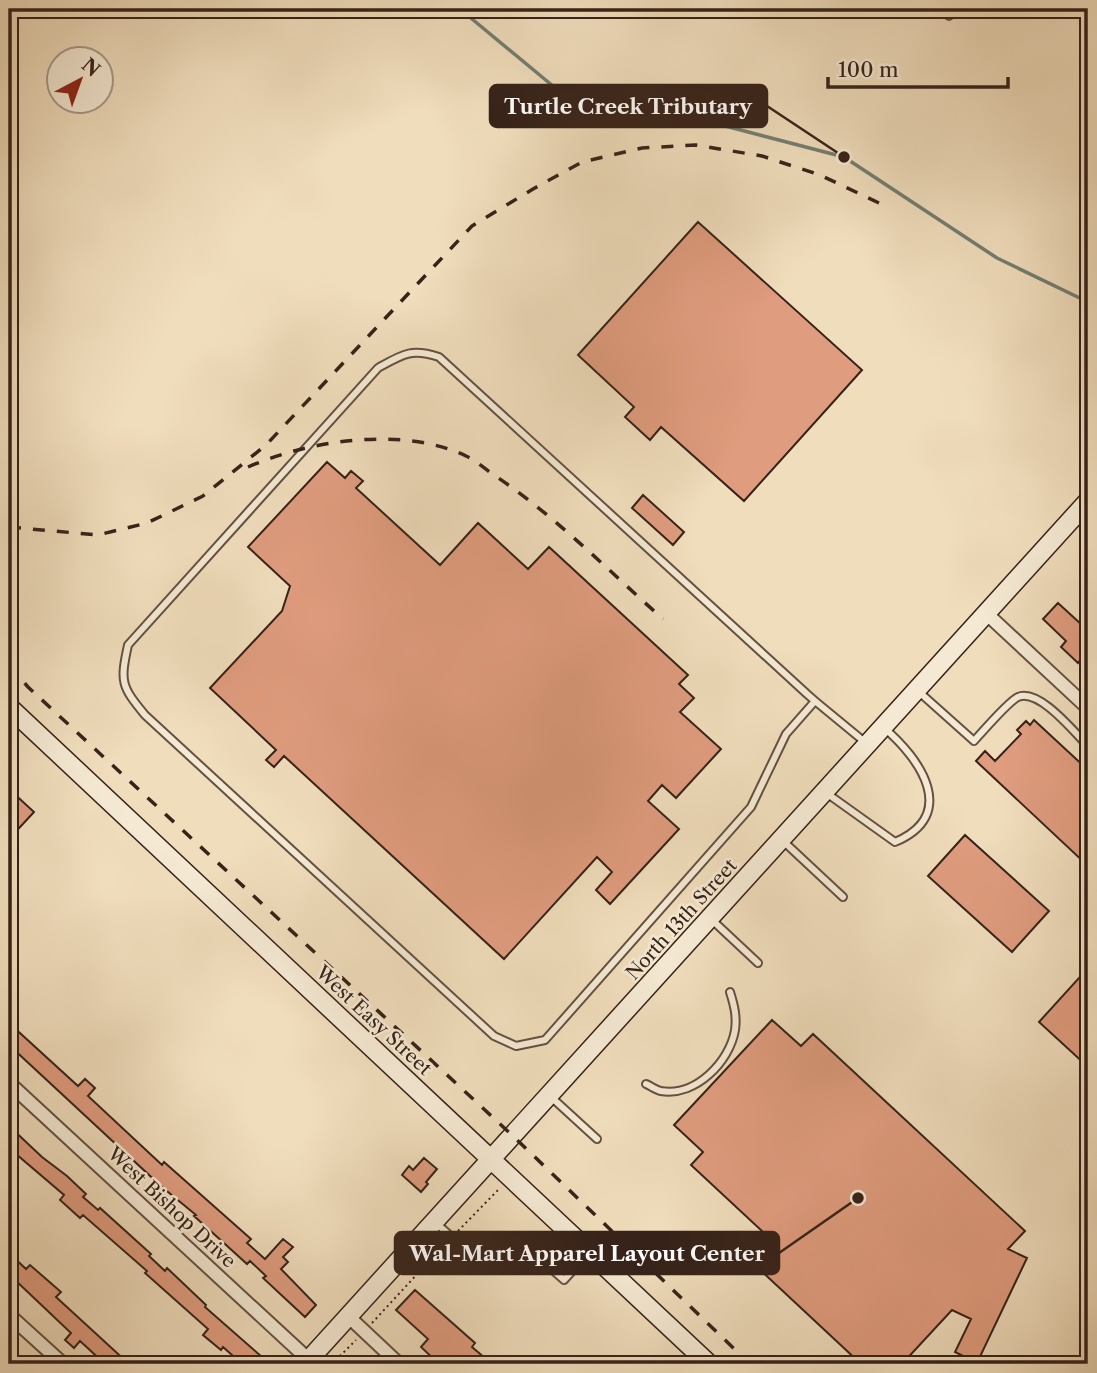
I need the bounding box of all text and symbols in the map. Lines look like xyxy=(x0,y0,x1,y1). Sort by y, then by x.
north arrow xyxy=(46,46,116,116)
scale bar xyxy=(828,46,1008,90)
text: N xyxy=(77,53,105,82)
text: 100 m xyxy=(838,57,899,82)
callout: Turtle Creek Tributary xyxy=(490,85,767,127)
text: Turtle Creek Tributary xyxy=(504,94,753,119)
street label: North 13th Street xyxy=(621,854,742,984)
street label: West Easy Street xyxy=(310,960,437,1080)
street label: West Bishop Drive xyxy=(102,1141,240,1273)
callout: Wal-Mart Apparel Layout Center xyxy=(395,1232,779,1274)
text: Wal-Mart Apparel Layout Center xyxy=(408,1241,766,1266)

